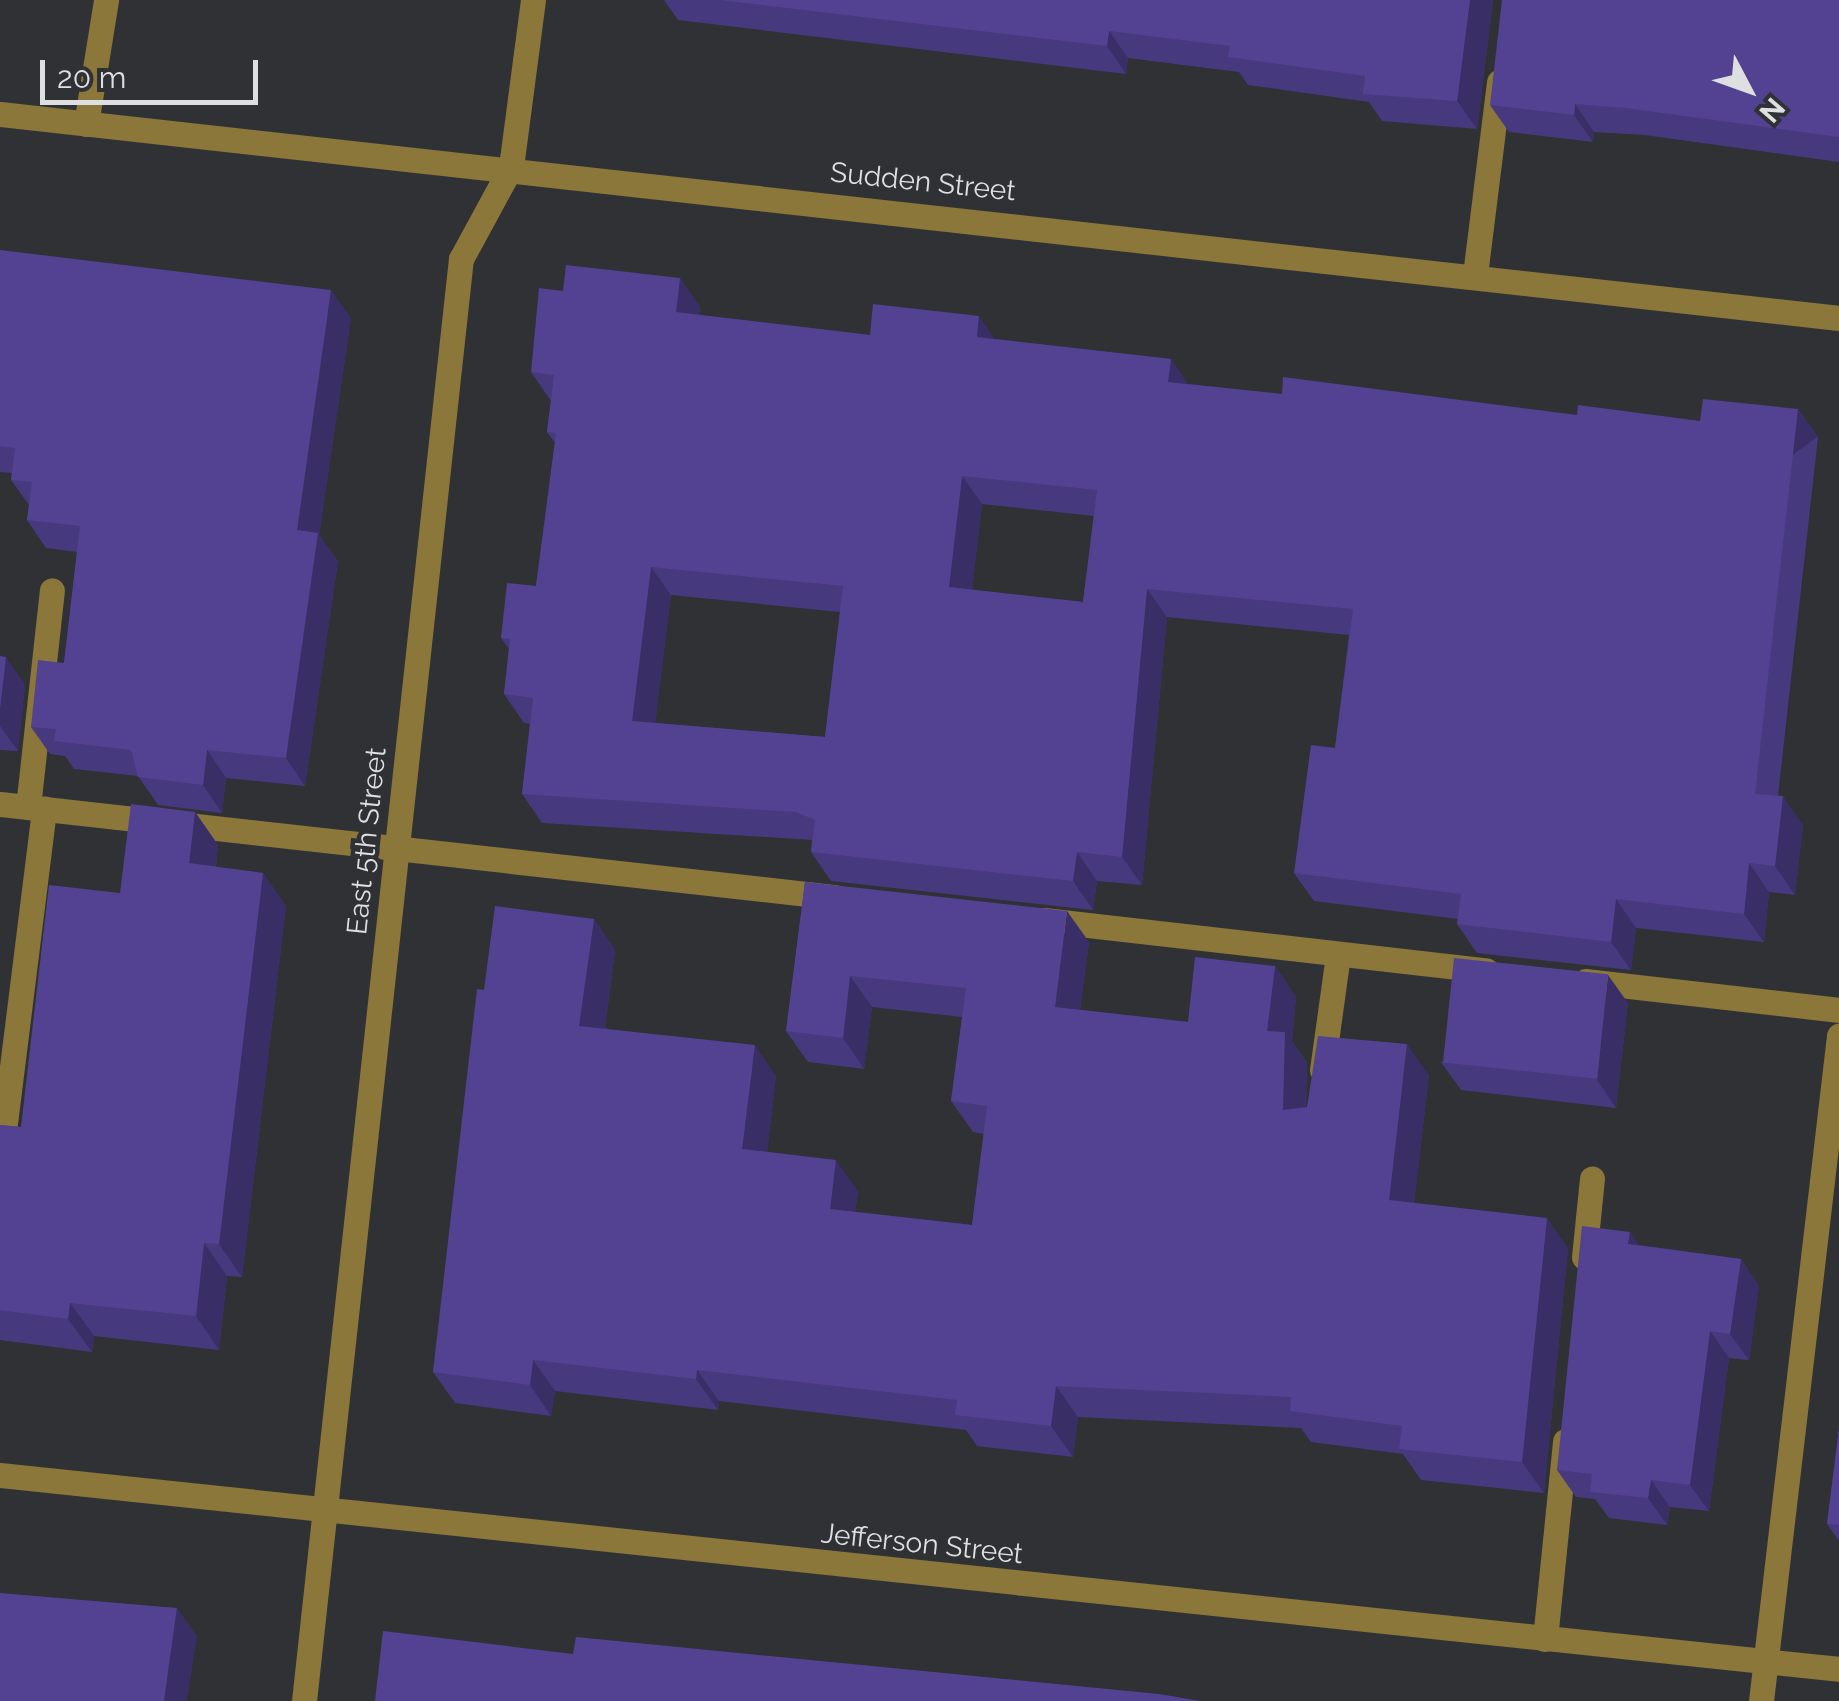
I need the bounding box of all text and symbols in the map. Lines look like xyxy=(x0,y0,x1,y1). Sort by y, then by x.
scale bar xyxy=(45,40,262,102)
north arrow xyxy=(1699,40,1799,140)
text: 20 m xyxy=(57,60,126,95)
text: N xyxy=(1753,91,1791,129)
street label: Sudden Street xyxy=(829,156,1017,208)
street label: East 5th Street xyxy=(340,746,394,936)
street label: Jefferson Street xyxy=(819,1517,1025,1571)

